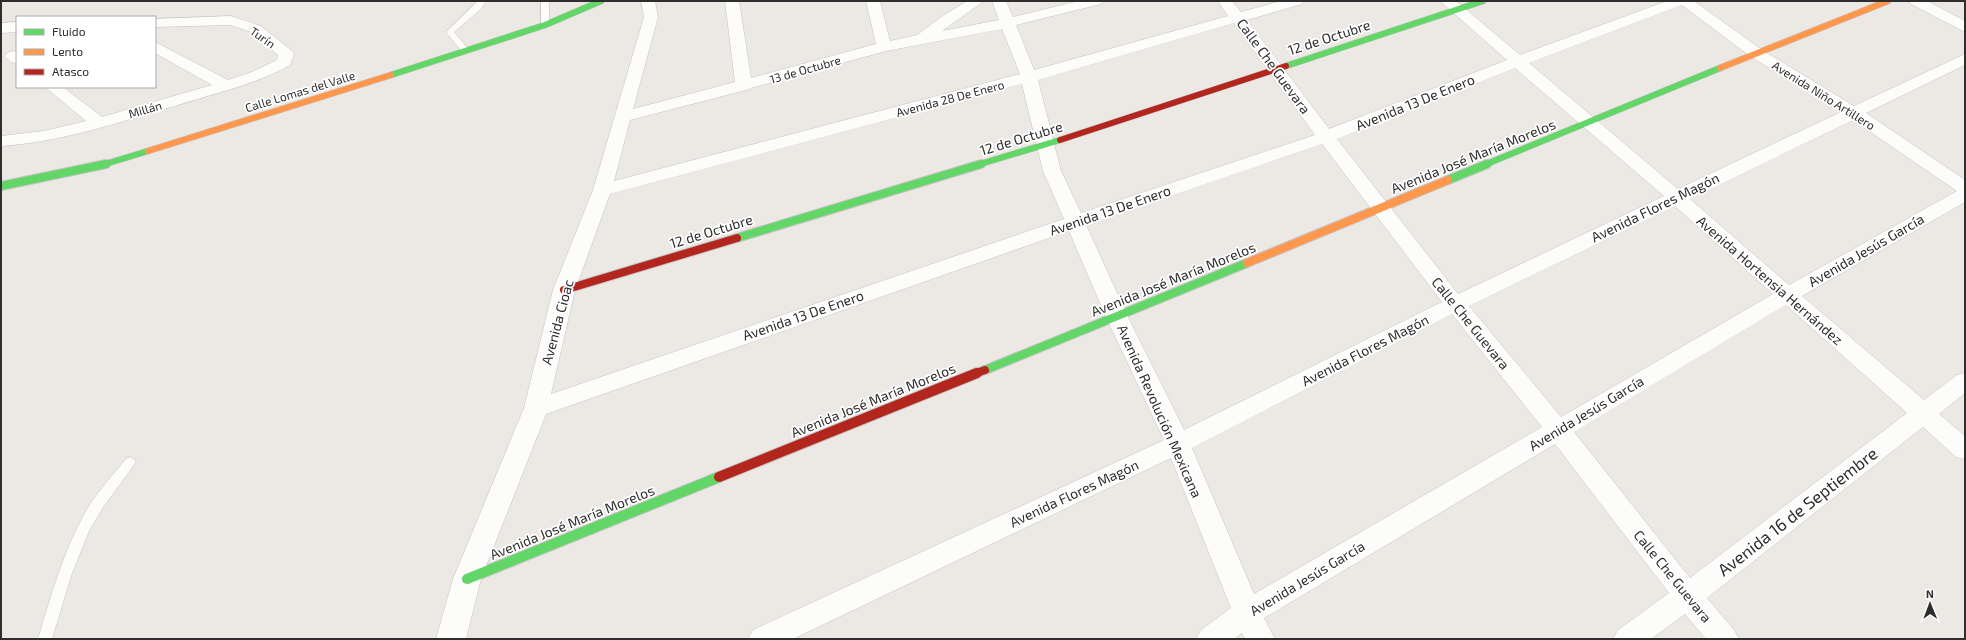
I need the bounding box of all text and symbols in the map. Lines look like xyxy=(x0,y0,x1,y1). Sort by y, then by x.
street label: Calle Che Guevara xyxy=(1234,15,1314,117)
legend xyxy=(16,16,156,88)
street label: 12 de Octubre xyxy=(1286,16,1372,58)
street label: Turín xyxy=(248,23,278,51)
text: Fluido xyxy=(52,24,86,38)
text: Lento xyxy=(52,44,83,58)
street label: 13 de Octubre xyxy=(768,52,842,86)
street label: Avenida Niño Artillero xyxy=(1770,58,1878,132)
text: Atasco xyxy=(52,64,89,78)
street label: Calle Lomas del Valle xyxy=(243,68,357,114)
street label: Avenida 13 De Enero xyxy=(1353,70,1477,134)
street label: Avenida 28 De Enero xyxy=(894,77,1006,119)
street label: Millán xyxy=(127,98,163,120)
street label: Avenida José María Morelos xyxy=(1388,115,1558,197)
street label: 12 de Octubre xyxy=(978,117,1064,159)
street label: Avenida Flores Magón xyxy=(1588,169,1722,245)
street label: Avenida 13 De Enero xyxy=(1047,181,1173,239)
street label: 12 de Octubre xyxy=(668,210,754,252)
street label: Avenida Jesús García xyxy=(1805,210,1927,290)
street label: Avenida Hortensia Hernández xyxy=(1693,212,1847,348)
street label: Avenida José María Morelos xyxy=(1088,238,1258,320)
street label: Calle Che Guevara xyxy=(1429,273,1513,373)
street label: Avenida Cioac xyxy=(537,277,577,367)
street label: Avenida 13 De Enero xyxy=(740,286,866,344)
street label: Avenida Flores Magón xyxy=(1299,311,1431,389)
street label: Avenida Revolución Mexicana xyxy=(1114,322,1206,500)
street label: Avenida José María Morelos xyxy=(788,359,958,441)
street label: Avenida Jesús García xyxy=(1525,372,1647,454)
street label: Avenida 16 de Septiembre xyxy=(1713,443,1881,580)
street label: Avenida Flores Magón xyxy=(1007,456,1141,530)
street label: Avenida José María Morelos xyxy=(487,481,657,563)
street label: Calle Che Guevara xyxy=(1631,526,1715,626)
street label: Avenida Jesús García xyxy=(1246,537,1368,619)
north arrow xyxy=(1910,584,1950,624)
text: N xyxy=(1926,587,1934,600)

